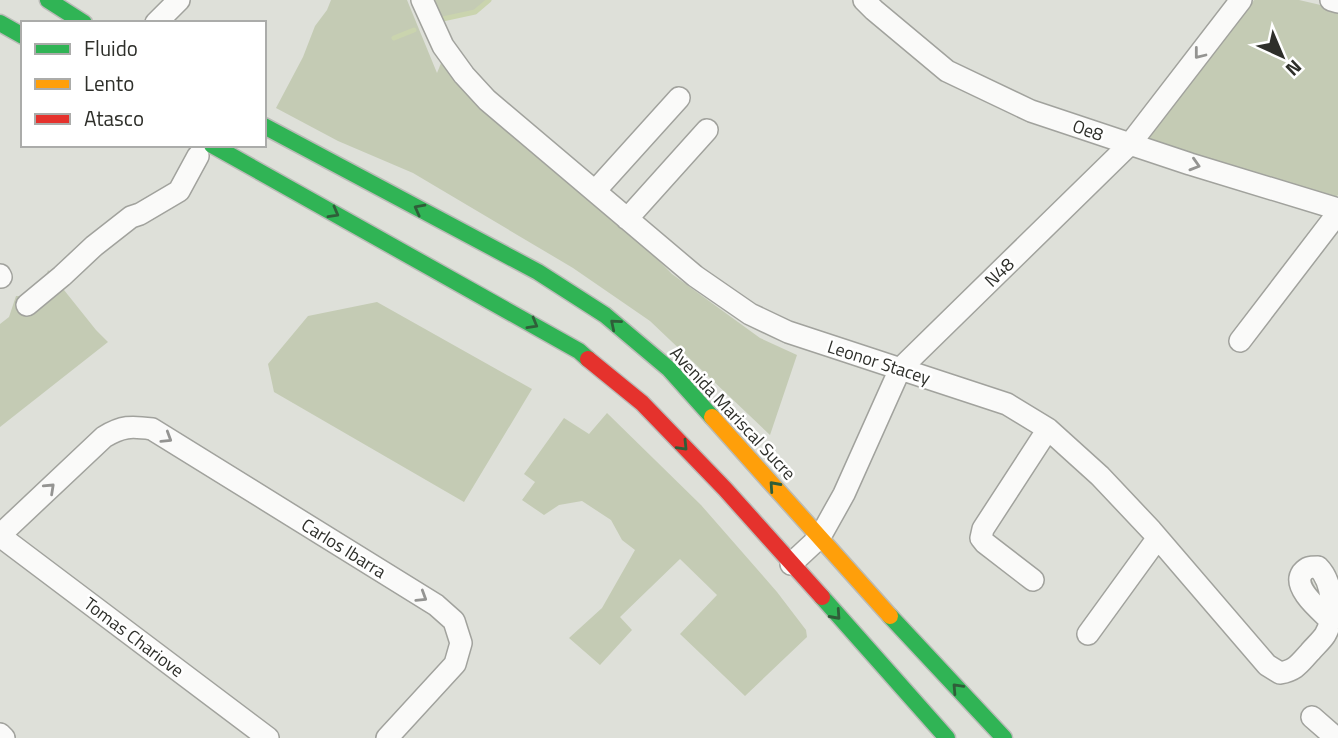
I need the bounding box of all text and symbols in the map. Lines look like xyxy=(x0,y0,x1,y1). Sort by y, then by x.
legend xyxy=(21,21,266,147)
north arrow xyxy=(1247,21,1317,91)
text: Fluido xyxy=(84,32,138,64)
one-way arrow xyxy=(1195,46,1208,59)
text: N xyxy=(1279,54,1309,84)
text: Lento xyxy=(84,67,134,99)
text: Atasco xyxy=(84,102,144,134)
street label: Oe8 xyxy=(1069,112,1107,148)
one-way arrow xyxy=(1189,157,1201,172)
one-way arrow xyxy=(414,204,426,217)
one-way arrow xyxy=(327,205,339,218)
street label: N48 xyxy=(978,251,1020,293)
one-way arrow xyxy=(525,316,538,329)
one-way arrow xyxy=(611,320,624,332)
street label: Leonor Stacey xyxy=(824,333,934,391)
street label: Avenida Mariscal Sucre xyxy=(664,340,802,486)
one-way arrow xyxy=(159,429,172,442)
one-way arrow xyxy=(675,438,688,451)
one-way arrow xyxy=(770,481,783,494)
one-way arrow xyxy=(41,484,54,497)
street label: Carlos Ibarra xyxy=(296,511,392,585)
one-way arrow xyxy=(415,588,428,601)
street label: Tomas Chariove xyxy=(78,590,190,684)
one-way arrow xyxy=(828,606,840,619)
one-way arrow xyxy=(953,683,966,696)

